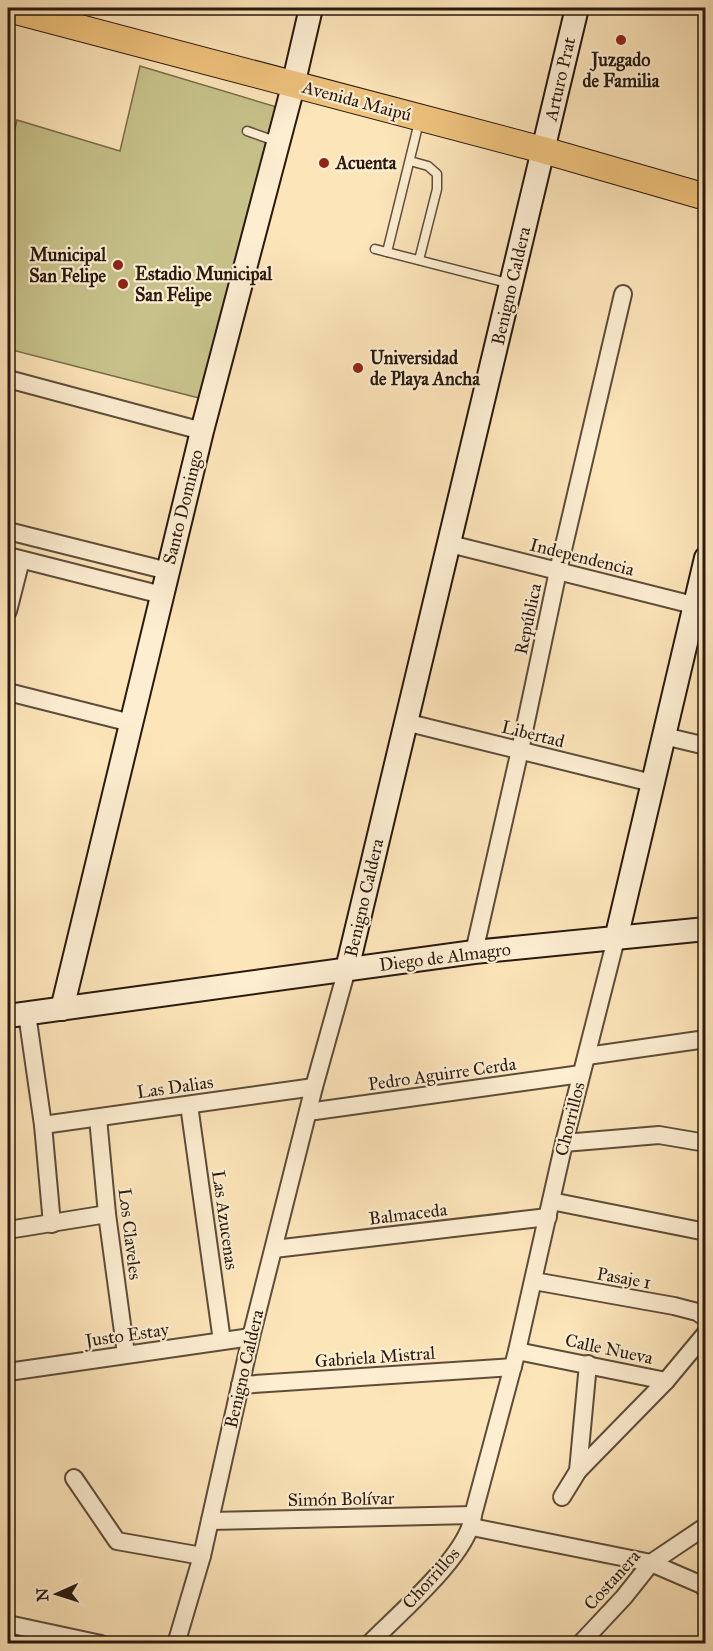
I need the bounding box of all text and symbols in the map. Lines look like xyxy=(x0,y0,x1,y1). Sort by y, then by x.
marker: Juzgado de Familia xyxy=(614,33,628,47)
street label: Arturo Prat xyxy=(539,34,580,124)
place label: Juzgado de Familia xyxy=(583,49,660,92)
street label: Avenida Maipú xyxy=(299,76,414,126)
place label: Acuenta xyxy=(335,152,397,174)
marker: Acuenta xyxy=(317,156,331,170)
street label: Benigno Caldera xyxy=(487,224,536,348)
place label: Municipal San Felipe xyxy=(29,244,107,288)
marker: Municipal San Felipe xyxy=(111,258,125,272)
place label: Estadio Municipal San Felipe xyxy=(135,263,273,307)
marker: Estadio Municipal San Felipe xyxy=(116,277,130,291)
place label: Universidad de Playa Ancha xyxy=(370,347,480,391)
marker: Universidad de Playa Ancha xyxy=(351,361,365,375)
street label: Santo Domingo xyxy=(158,447,209,567)
street label: Independencia xyxy=(528,533,637,581)
street label: República xyxy=(510,581,546,657)
street label: Libertad xyxy=(499,716,567,752)
street label: Benigno Caldera xyxy=(340,836,389,960)
street label: Diego de Almagro xyxy=(378,938,512,977)
street label: Pedro Aguirre Cerda xyxy=(367,1053,518,1096)
street label: Las Dalias xyxy=(135,1071,215,1103)
street label: Chorrillos xyxy=(550,1080,590,1158)
street label: Las Azucenas xyxy=(207,1169,243,1271)
street label: Los Claveles xyxy=(113,1187,147,1281)
street label: Balmaceda xyxy=(368,1198,449,1230)
street label: Pasaje 1 xyxy=(595,1262,653,1294)
street label: Benigno Caldera xyxy=(220,1307,269,1431)
street label: Justo Estay xyxy=(82,1318,171,1353)
street label: Calle Nueva xyxy=(563,1329,655,1369)
street label: Gabriela Mistral xyxy=(314,1342,436,1372)
street label: Simón Bolívar xyxy=(287,1487,395,1511)
street label: Chorrillos xyxy=(398,1543,464,1613)
street label: Costanera xyxy=(579,1545,645,1615)
north arrow xyxy=(27,1564,87,1624)
text: N xyxy=(33,1587,52,1602)

